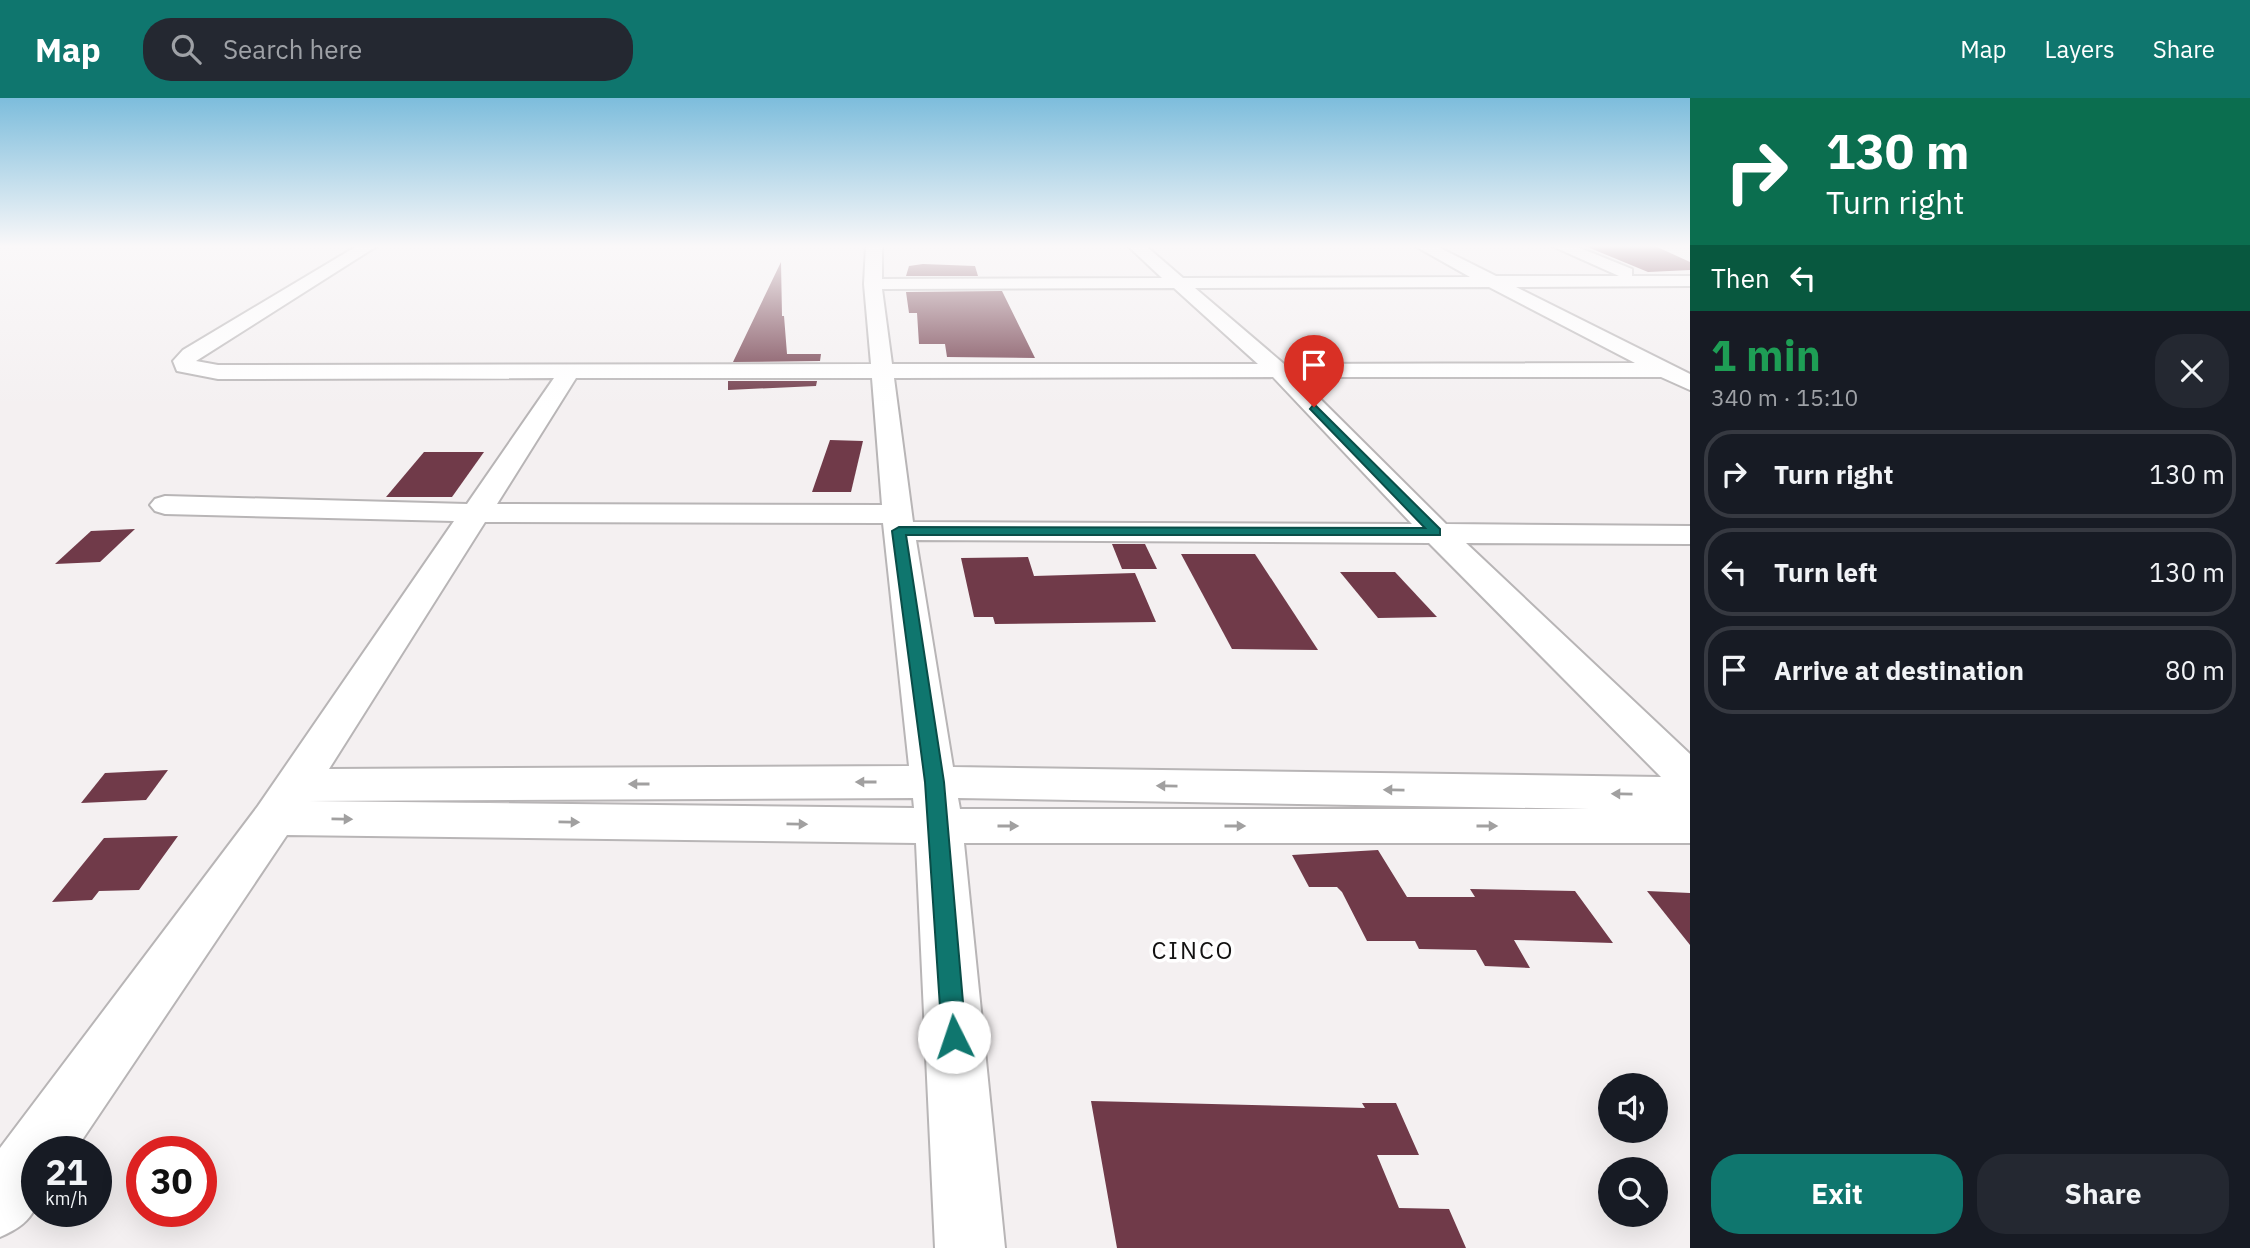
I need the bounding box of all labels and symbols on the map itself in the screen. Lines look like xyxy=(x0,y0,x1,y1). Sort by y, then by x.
pin xyxy=(1284,335,1344,407)
one-way arrow xyxy=(855,777,877,788)
one-way arrow xyxy=(628,778,650,789)
one-way arrow xyxy=(1156,780,1178,792)
one-way arrow xyxy=(1383,784,1405,796)
one-way arrow xyxy=(1611,788,1633,799)
one-way arrow xyxy=(331,813,353,825)
one-way arrow xyxy=(559,816,581,828)
one-way arrow xyxy=(786,819,808,830)
one-way arrow xyxy=(997,820,1019,832)
one-way arrow xyxy=(1224,820,1246,832)
one-way arrow xyxy=(1476,820,1498,832)
district label: CINCO xyxy=(1151,934,1235,966)
position arrow xyxy=(917,1000,991,1074)
speed limit sign: 30 xyxy=(126,1136,217,1227)

